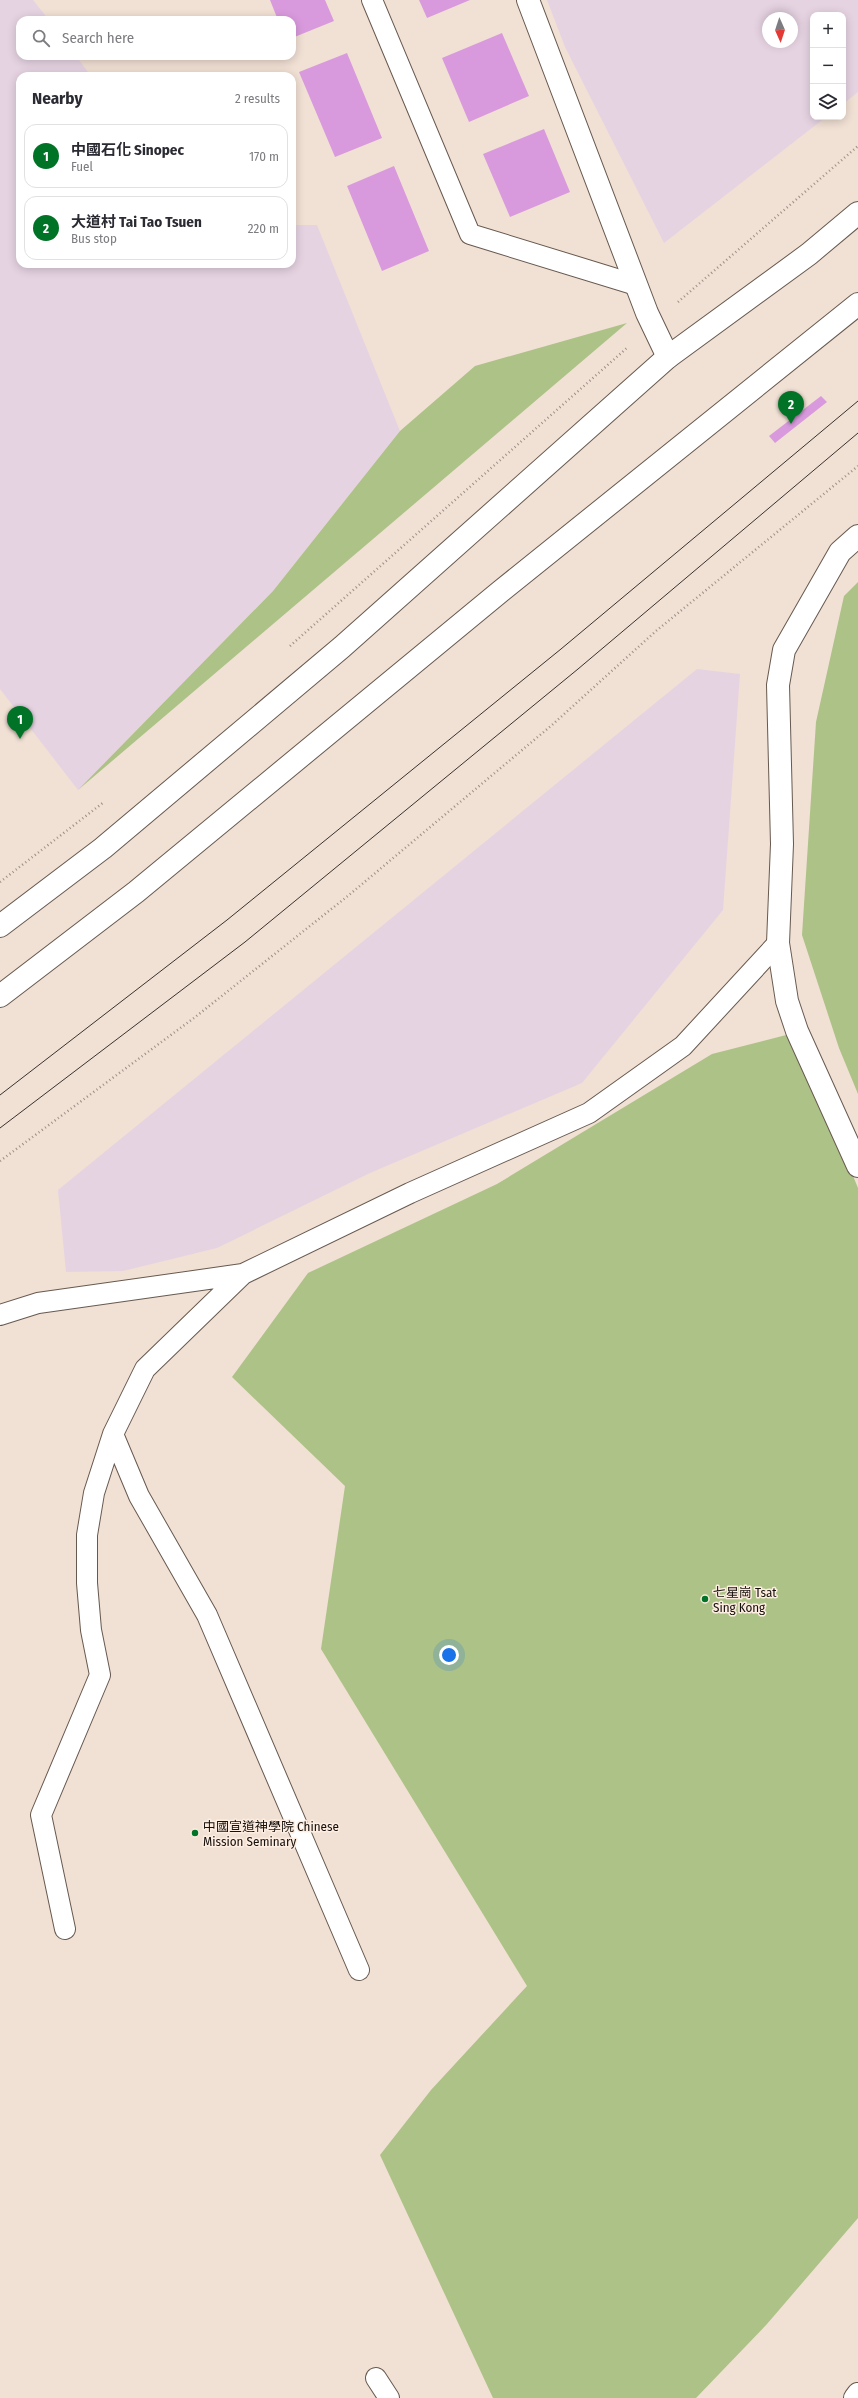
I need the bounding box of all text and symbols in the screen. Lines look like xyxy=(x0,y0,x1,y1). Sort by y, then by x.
north arrow xyxy=(762,12,798,48)
map controls xyxy=(810,12,846,120)
button: + xyxy=(810,12,846,48)
search box xyxy=(16,16,296,60)
icon: search xyxy=(30,27,52,49)
text: Search here xyxy=(62,29,134,47)
button: − xyxy=(810,48,846,84)
button: layers xyxy=(810,84,846,120)
text: Nearby xyxy=(32,88,83,109)
text: 2 results xyxy=(235,91,280,106)
text: 中國石化 Sinopec xyxy=(71,141,184,159)
text: 1 xyxy=(43,149,49,164)
text: 170 m xyxy=(249,149,279,164)
text: Fuel xyxy=(71,159,93,174)
text: 大道村 Tai Tao Tsuen xyxy=(71,213,202,231)
text: 2 xyxy=(43,221,49,236)
text: 220 m xyxy=(248,221,279,236)
text: Bus stop xyxy=(71,231,117,246)
pin: 2 xyxy=(778,391,804,424)
pin: 1 xyxy=(7,706,33,739)
place label: 七星崗 Tsat Sing Kong xyxy=(713,1585,777,1615)
marker: 七星崗 Tsat Sing Kong xyxy=(700,1594,710,1604)
your location xyxy=(439,1645,459,1665)
place label: 中國宣道神學院 Chinese Mission Seminary xyxy=(203,1819,339,1849)
marker: 中國宣道神學院 Chinese Mission Seminary xyxy=(190,1828,200,1838)

